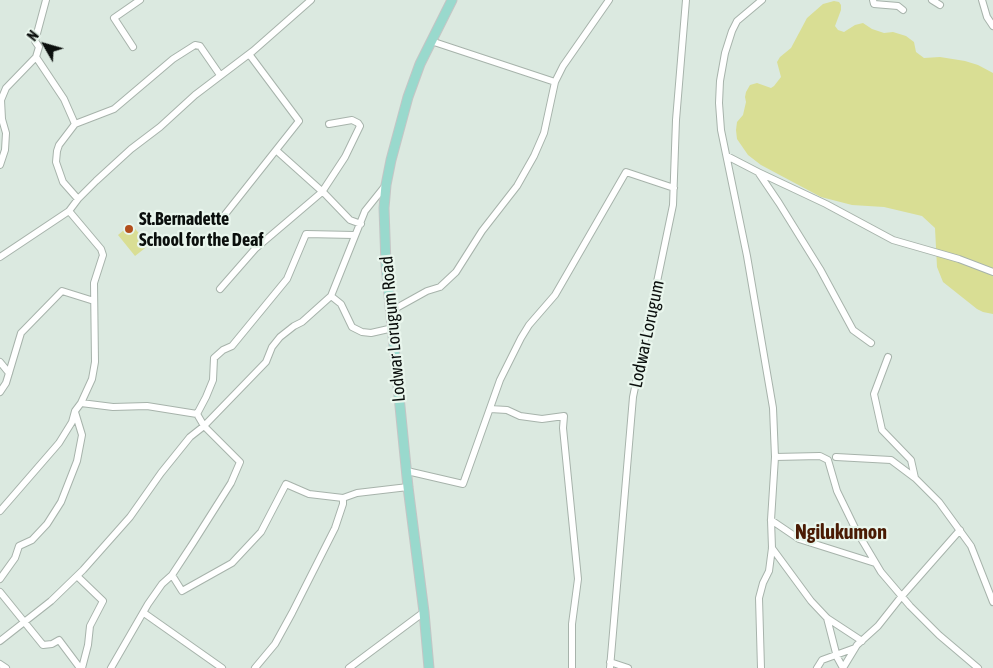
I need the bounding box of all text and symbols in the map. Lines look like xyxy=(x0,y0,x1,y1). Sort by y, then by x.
north arrow xyxy=(20,20,70,70)
text: N xyxy=(24,28,42,44)
place label: St.Bernadette School for the Deaf xyxy=(139,208,263,250)
marker: St.Bernadette School for the Deaf xyxy=(123,223,135,235)
street label: Lodwar Lorugum Road xyxy=(376,255,410,403)
street label: Lodwar Lorugum xyxy=(625,278,669,390)
district label: Ngilukumon xyxy=(795,521,887,545)

